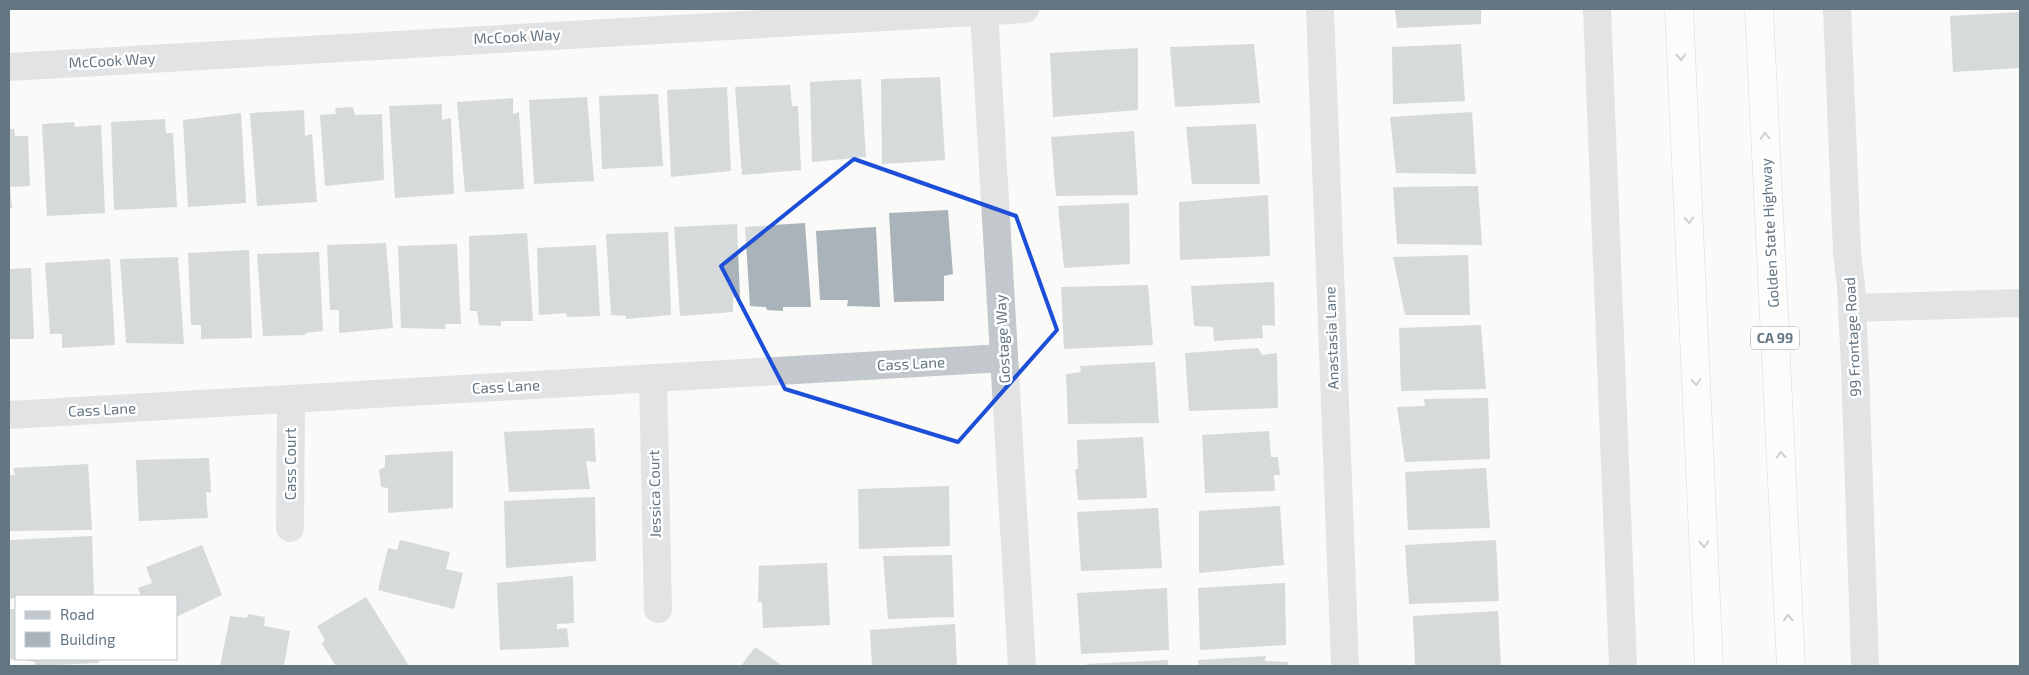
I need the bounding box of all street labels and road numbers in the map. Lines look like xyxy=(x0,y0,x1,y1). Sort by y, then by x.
street label: McCook Way xyxy=(473,25,561,47)
street label: McCook Way xyxy=(68,49,156,71)
street label: Golden State Highway xyxy=(1756,158,1782,308)
street label: 99 Frontage Road xyxy=(1840,277,1864,397)
street label: Anastasia Lane xyxy=(1320,286,1342,390)
street label: Gostage Way xyxy=(991,294,1013,384)
road number: CA 99 xyxy=(1751,326,1799,349)
street label: Cass Lane xyxy=(876,352,945,374)
street label: Cass Lane xyxy=(471,375,540,397)
street label: Cass Lane xyxy=(67,398,136,420)
street label: Cass Court xyxy=(281,427,299,500)
street label: Jessica Court xyxy=(644,449,664,538)

